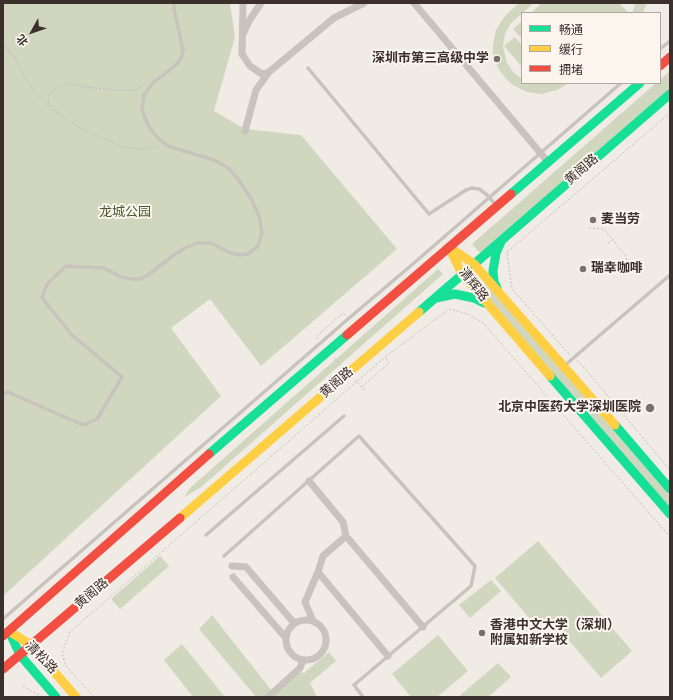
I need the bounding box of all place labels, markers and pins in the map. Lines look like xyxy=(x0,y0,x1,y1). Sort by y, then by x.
place label: 深圳市第三高级中学 xyxy=(372,51,489,67)
marker: 深圳市第三高级中学 xyxy=(492,54,502,64)
place label: 麦当劳 xyxy=(601,212,640,228)
marker: 麦当劳 xyxy=(588,215,598,225)
place label: 瑞幸咖啡 xyxy=(591,261,643,277)
marker: 瑞幸咖啡 xyxy=(578,264,588,274)
place label: 北京中医药大学深圳医院 xyxy=(498,400,641,416)
marker: 北京中医药大学深圳医院 xyxy=(644,402,656,414)
place label: 香港中文大学（深圳） 附属知新学校 xyxy=(490,618,620,649)
marker: 香港中文大学（深圳） 附属知新学校 xyxy=(477,628,487,638)

